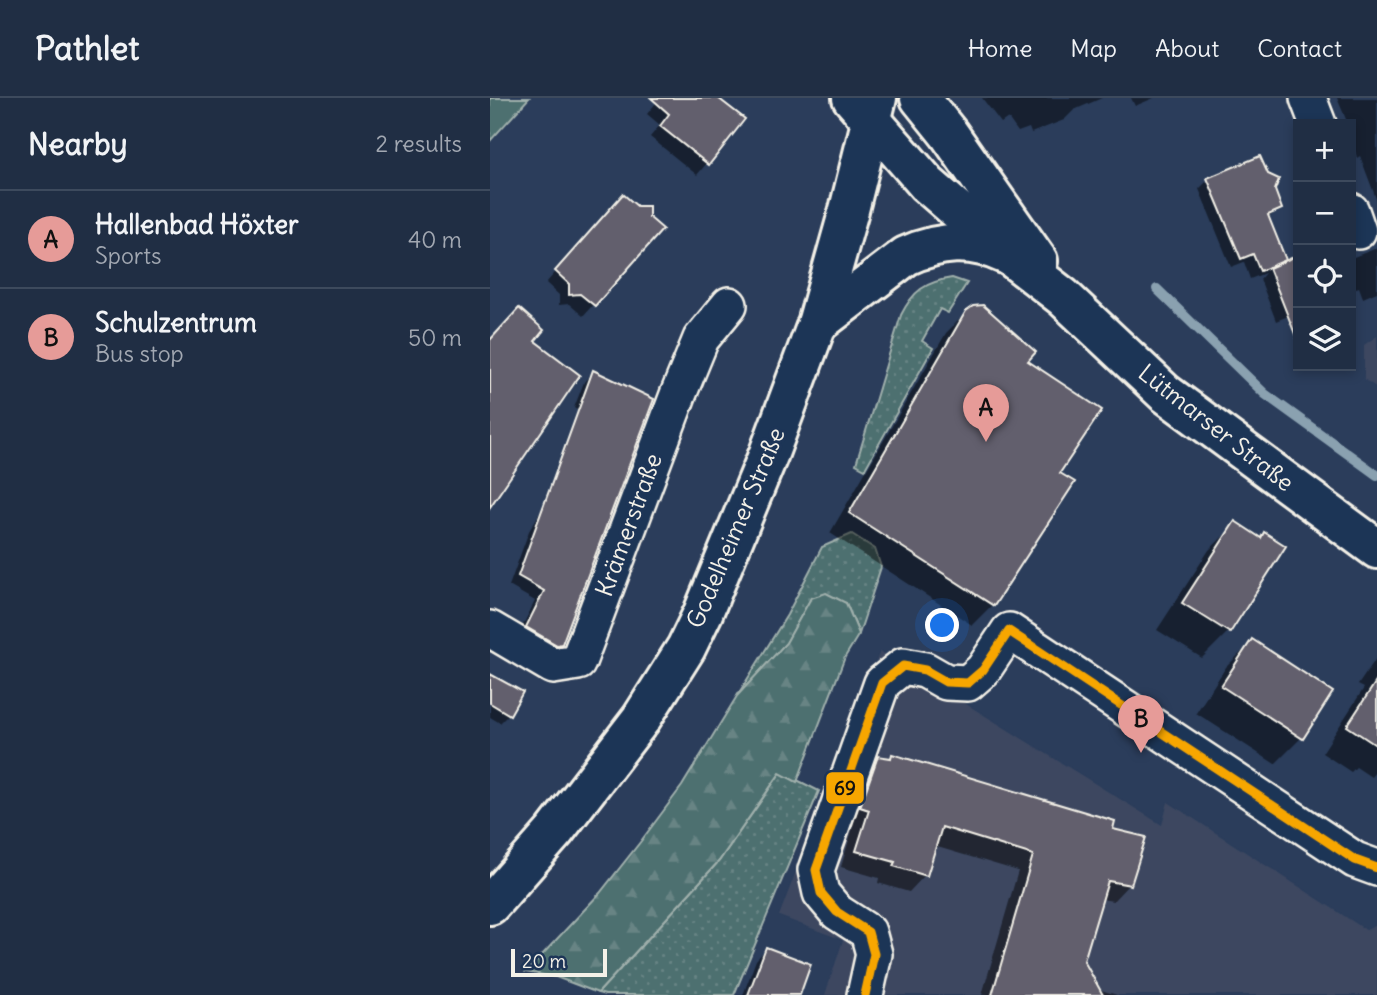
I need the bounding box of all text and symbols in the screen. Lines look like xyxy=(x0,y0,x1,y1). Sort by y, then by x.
text: Pathlet xyxy=(35,27,139,69)
text: Home xyxy=(968,33,1032,63)
text: Map xyxy=(1070,33,1117,63)
text: About xyxy=(1155,33,1219,63)
text: Contact xyxy=(1257,33,1342,63)
map controls xyxy=(1293,119,1356,371)
button: + xyxy=(1293,119,1356,182)
text: Nearby xyxy=(28,125,128,163)
text: 2 results xyxy=(376,129,462,158)
button: − xyxy=(1293,182,1356,245)
text: Hallenbad Höxter xyxy=(95,208,299,241)
text: A xyxy=(44,225,58,254)
text: 40 m xyxy=(408,225,462,254)
text: Sports xyxy=(95,241,161,270)
button: locate xyxy=(1293,245,1356,308)
text: Schulzentrum xyxy=(95,306,257,339)
button: layers xyxy=(1293,308,1356,371)
text: B xyxy=(43,323,59,352)
text: 50 m xyxy=(408,323,462,352)
text: Bus stop xyxy=(95,339,184,368)
street label: Lütmarser Straße xyxy=(1133,357,1300,497)
pin: A xyxy=(963,384,1009,442)
street label: Godelheimer Straße xyxy=(679,423,791,632)
street label: Krämerstraße xyxy=(588,449,668,600)
your location xyxy=(925,608,959,642)
pin: B xyxy=(1118,695,1164,753)
line badge: 69 xyxy=(825,771,865,805)
text: 69 xyxy=(834,776,856,800)
scale bar xyxy=(511,946,607,978)
text: 20 m xyxy=(522,949,566,973)

